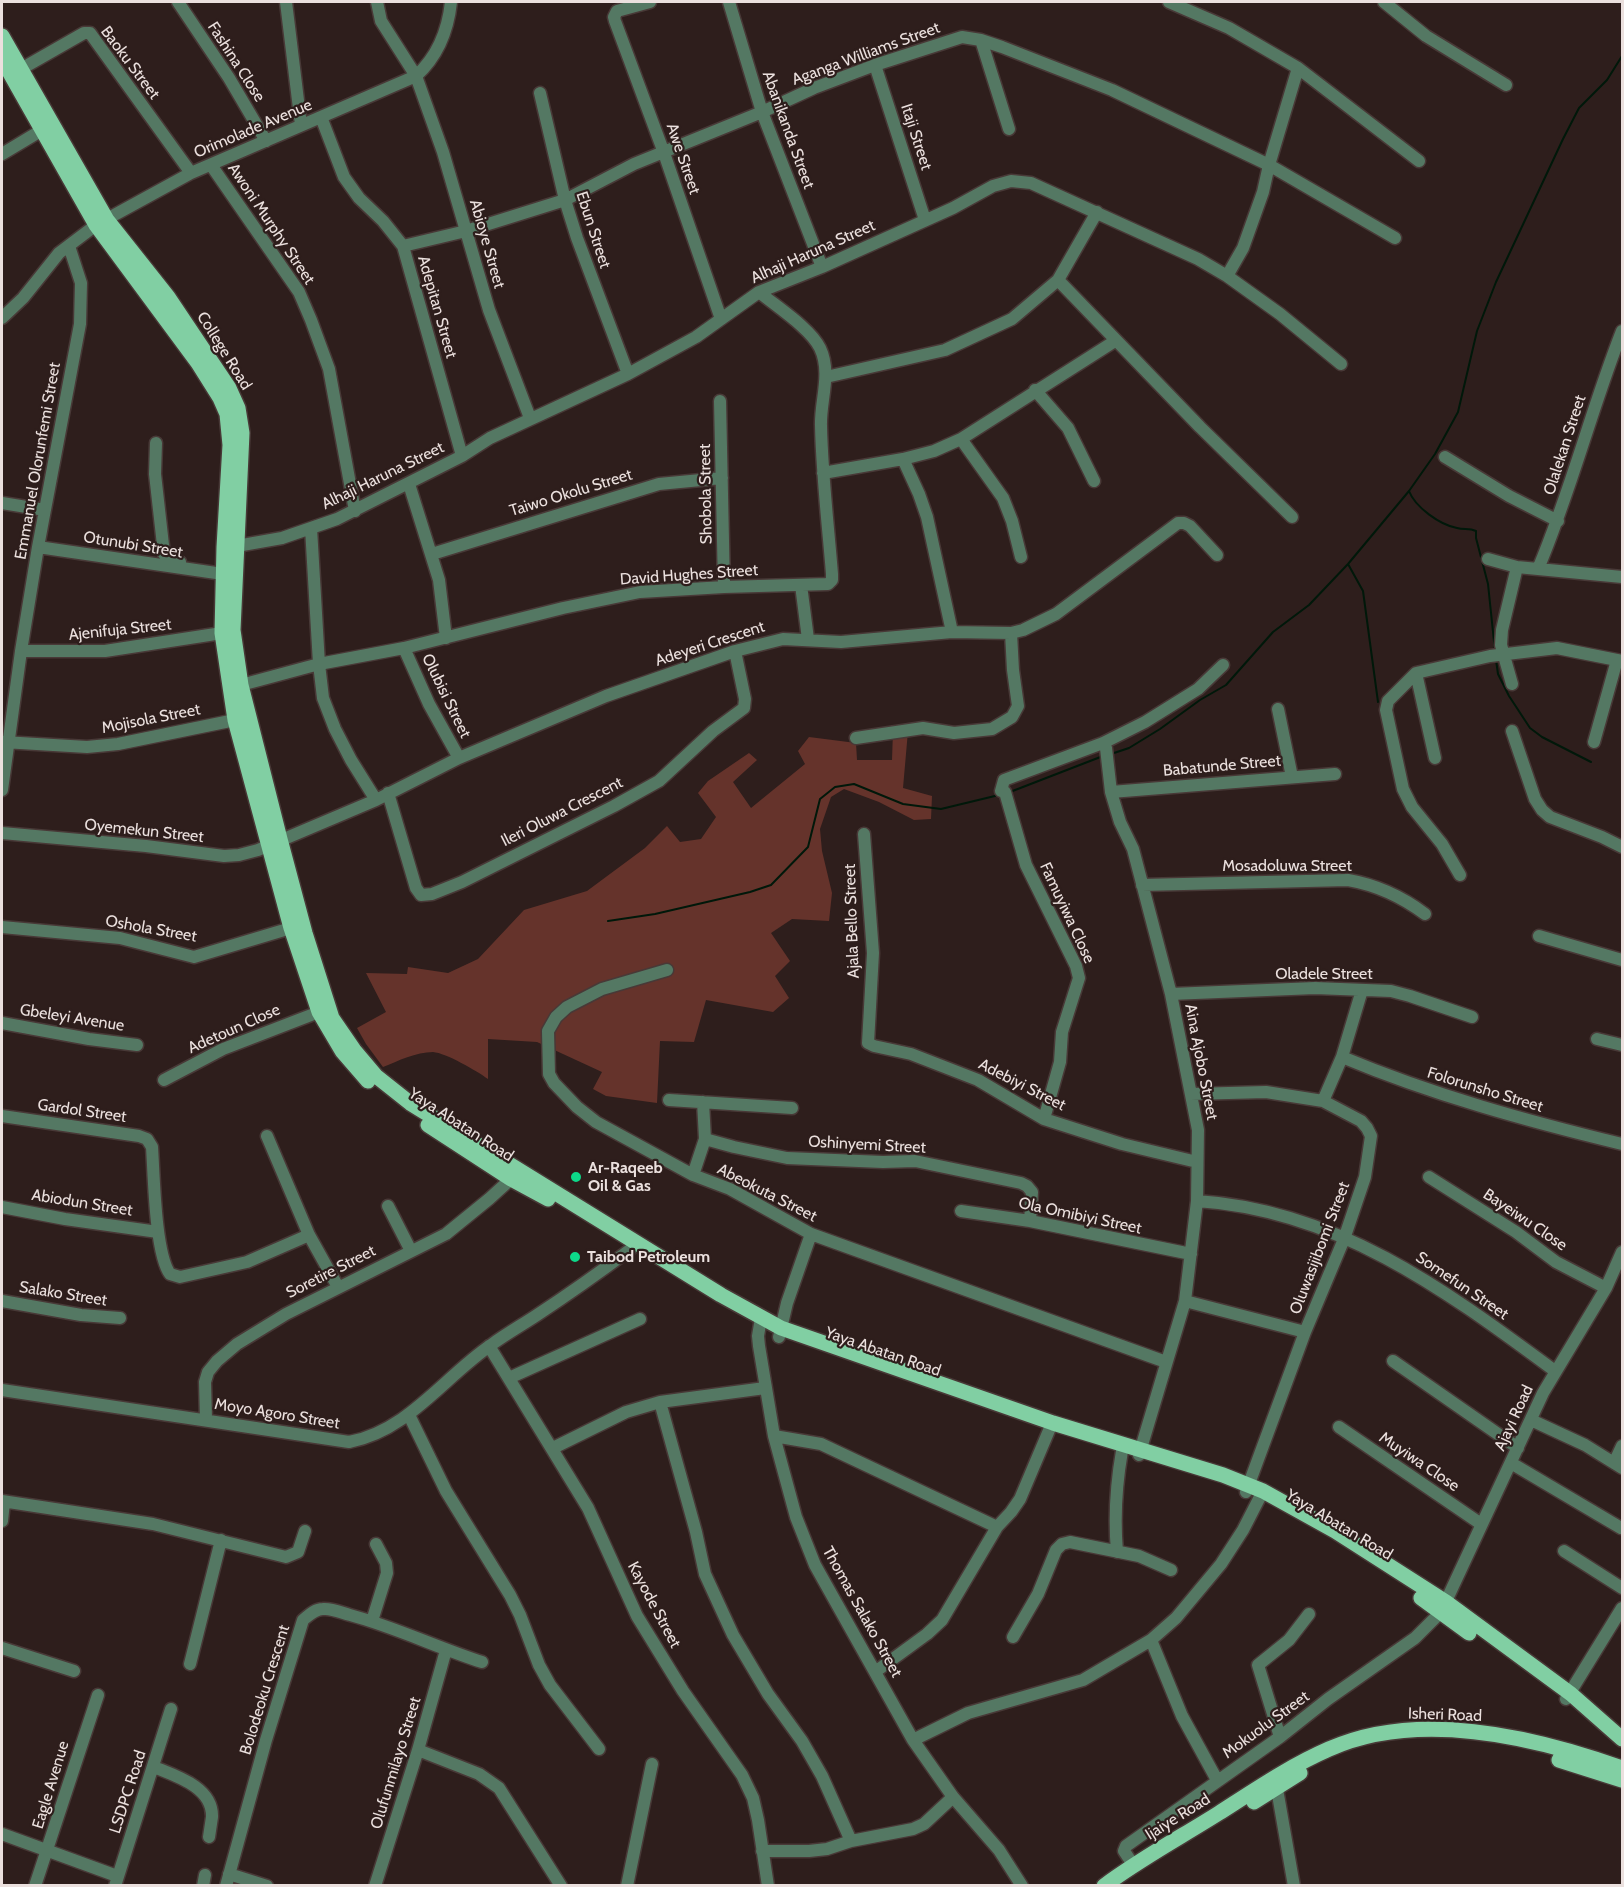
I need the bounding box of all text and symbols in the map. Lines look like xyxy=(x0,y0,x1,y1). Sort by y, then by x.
street label: Aganga Williams Street xyxy=(789,18,943,90)
street label: Fashina Close xyxy=(203,19,269,105)
street label: Baoku Street xyxy=(96,23,164,103)
street label: Abanikanda Street xyxy=(758,69,818,191)
street label: Orimolade Avenue xyxy=(191,95,315,163)
street label: Itaji Street xyxy=(896,101,936,173)
street label: Awe Street xyxy=(662,121,704,197)
street label: Awoni Murphy Street xyxy=(223,160,319,288)
street label: Ebun Street xyxy=(572,189,614,271)
street label: Abioye Street xyxy=(465,197,509,291)
street label: Alhaji Haruna Street xyxy=(748,216,878,288)
street label: Adepitan Street xyxy=(413,254,461,360)
street label: College Road xyxy=(192,308,256,394)
street label: Emmanuel Olorunfemi Street xyxy=(11,361,65,561)
street label: Olalekan Street xyxy=(1540,393,1590,497)
street label: Alhaji Haruna Street xyxy=(319,438,447,514)
street label: Shobola Street xyxy=(696,444,716,544)
street label: Taiwo Okolu Street xyxy=(507,465,635,521)
street label: Otunubi Street xyxy=(82,528,184,562)
street label: David Hughes Street xyxy=(619,561,759,589)
street label: Ajenifuja Street xyxy=(68,615,172,645)
street label: Adeyeri Crescent xyxy=(653,617,767,671)
street label: Olubisi Street xyxy=(417,651,475,741)
street label: Mojisola Street xyxy=(100,700,202,738)
street label: Babatunde Street xyxy=(1162,751,1282,781)
street label: Ileri Oluwa Crescent xyxy=(498,773,626,851)
street label: Oyemekun Street xyxy=(83,815,205,847)
street label: Mosadoluwa Street xyxy=(1222,856,1352,876)
street label: Famuyiwa Close xyxy=(1035,860,1099,966)
street label: Ajala Bello Street xyxy=(840,863,864,979)
street label: Oshola Street xyxy=(104,912,198,946)
street label: Oladele Street xyxy=(1275,964,1373,984)
street label: Gbeleyi Avenue xyxy=(18,1000,126,1036)
street label: Adetoun Close xyxy=(185,1000,283,1058)
street label: Aina Ajobo Street xyxy=(1180,1002,1222,1122)
street label: Adebiyi Street xyxy=(975,1055,1069,1115)
street label: Folorunsho Street xyxy=(1425,1063,1545,1117)
street label: Yaya Abatan Road xyxy=(405,1084,517,1166)
street label: Gardol Street xyxy=(36,1095,128,1127)
street label: Oshinyemi Street xyxy=(808,1132,926,1158)
place label: Ar-Raqeeb Oil & Gas xyxy=(588,1158,663,1196)
street label: Abeokuta Street xyxy=(714,1160,820,1226)
marker: Ar-Raqeeb Oil & Gas xyxy=(569,1170,583,1184)
street label: Oluwasijibomi Street xyxy=(1286,1179,1354,1317)
street label: Bayeiwu Close xyxy=(1479,1185,1571,1255)
street label: Abiodun Street xyxy=(30,1186,134,1220)
street label: Ola Omibiyi Street xyxy=(1017,1194,1143,1238)
street label: Soretire Street xyxy=(283,1241,379,1303)
place label: Taibod Petroleum xyxy=(587,1247,710,1267)
street label: Somefun Street xyxy=(1412,1248,1512,1324)
marker: Taibod Petroleum xyxy=(568,1250,582,1264)
street label: Salako Street xyxy=(18,1278,108,1310)
street label: Yaya Abatan Road xyxy=(823,1323,943,1381)
street label: Ajayi Road xyxy=(1490,1382,1538,1454)
street label: Moyo Agoro Street xyxy=(213,1395,341,1433)
street label: Muyiwa Close xyxy=(1375,1428,1463,1496)
street label: Yaya Abatan Road xyxy=(1282,1486,1396,1564)
street label: Thomas Salako Street xyxy=(818,1543,906,1681)
street label: Kayode Street xyxy=(623,1559,685,1651)
street label: Bolodeoku Crescent xyxy=(236,1623,294,1757)
street label: Mokuolu Street xyxy=(1219,1687,1313,1763)
street label: Olufunmilayo Street xyxy=(367,1695,425,1831)
street label: Isheri Road xyxy=(1408,1704,1482,1726)
street label: Eagle Avenue xyxy=(29,1739,73,1831)
street label: LSDPC Road xyxy=(106,1748,150,1836)
street label: Ijaiye Road xyxy=(1142,1790,1214,1844)

